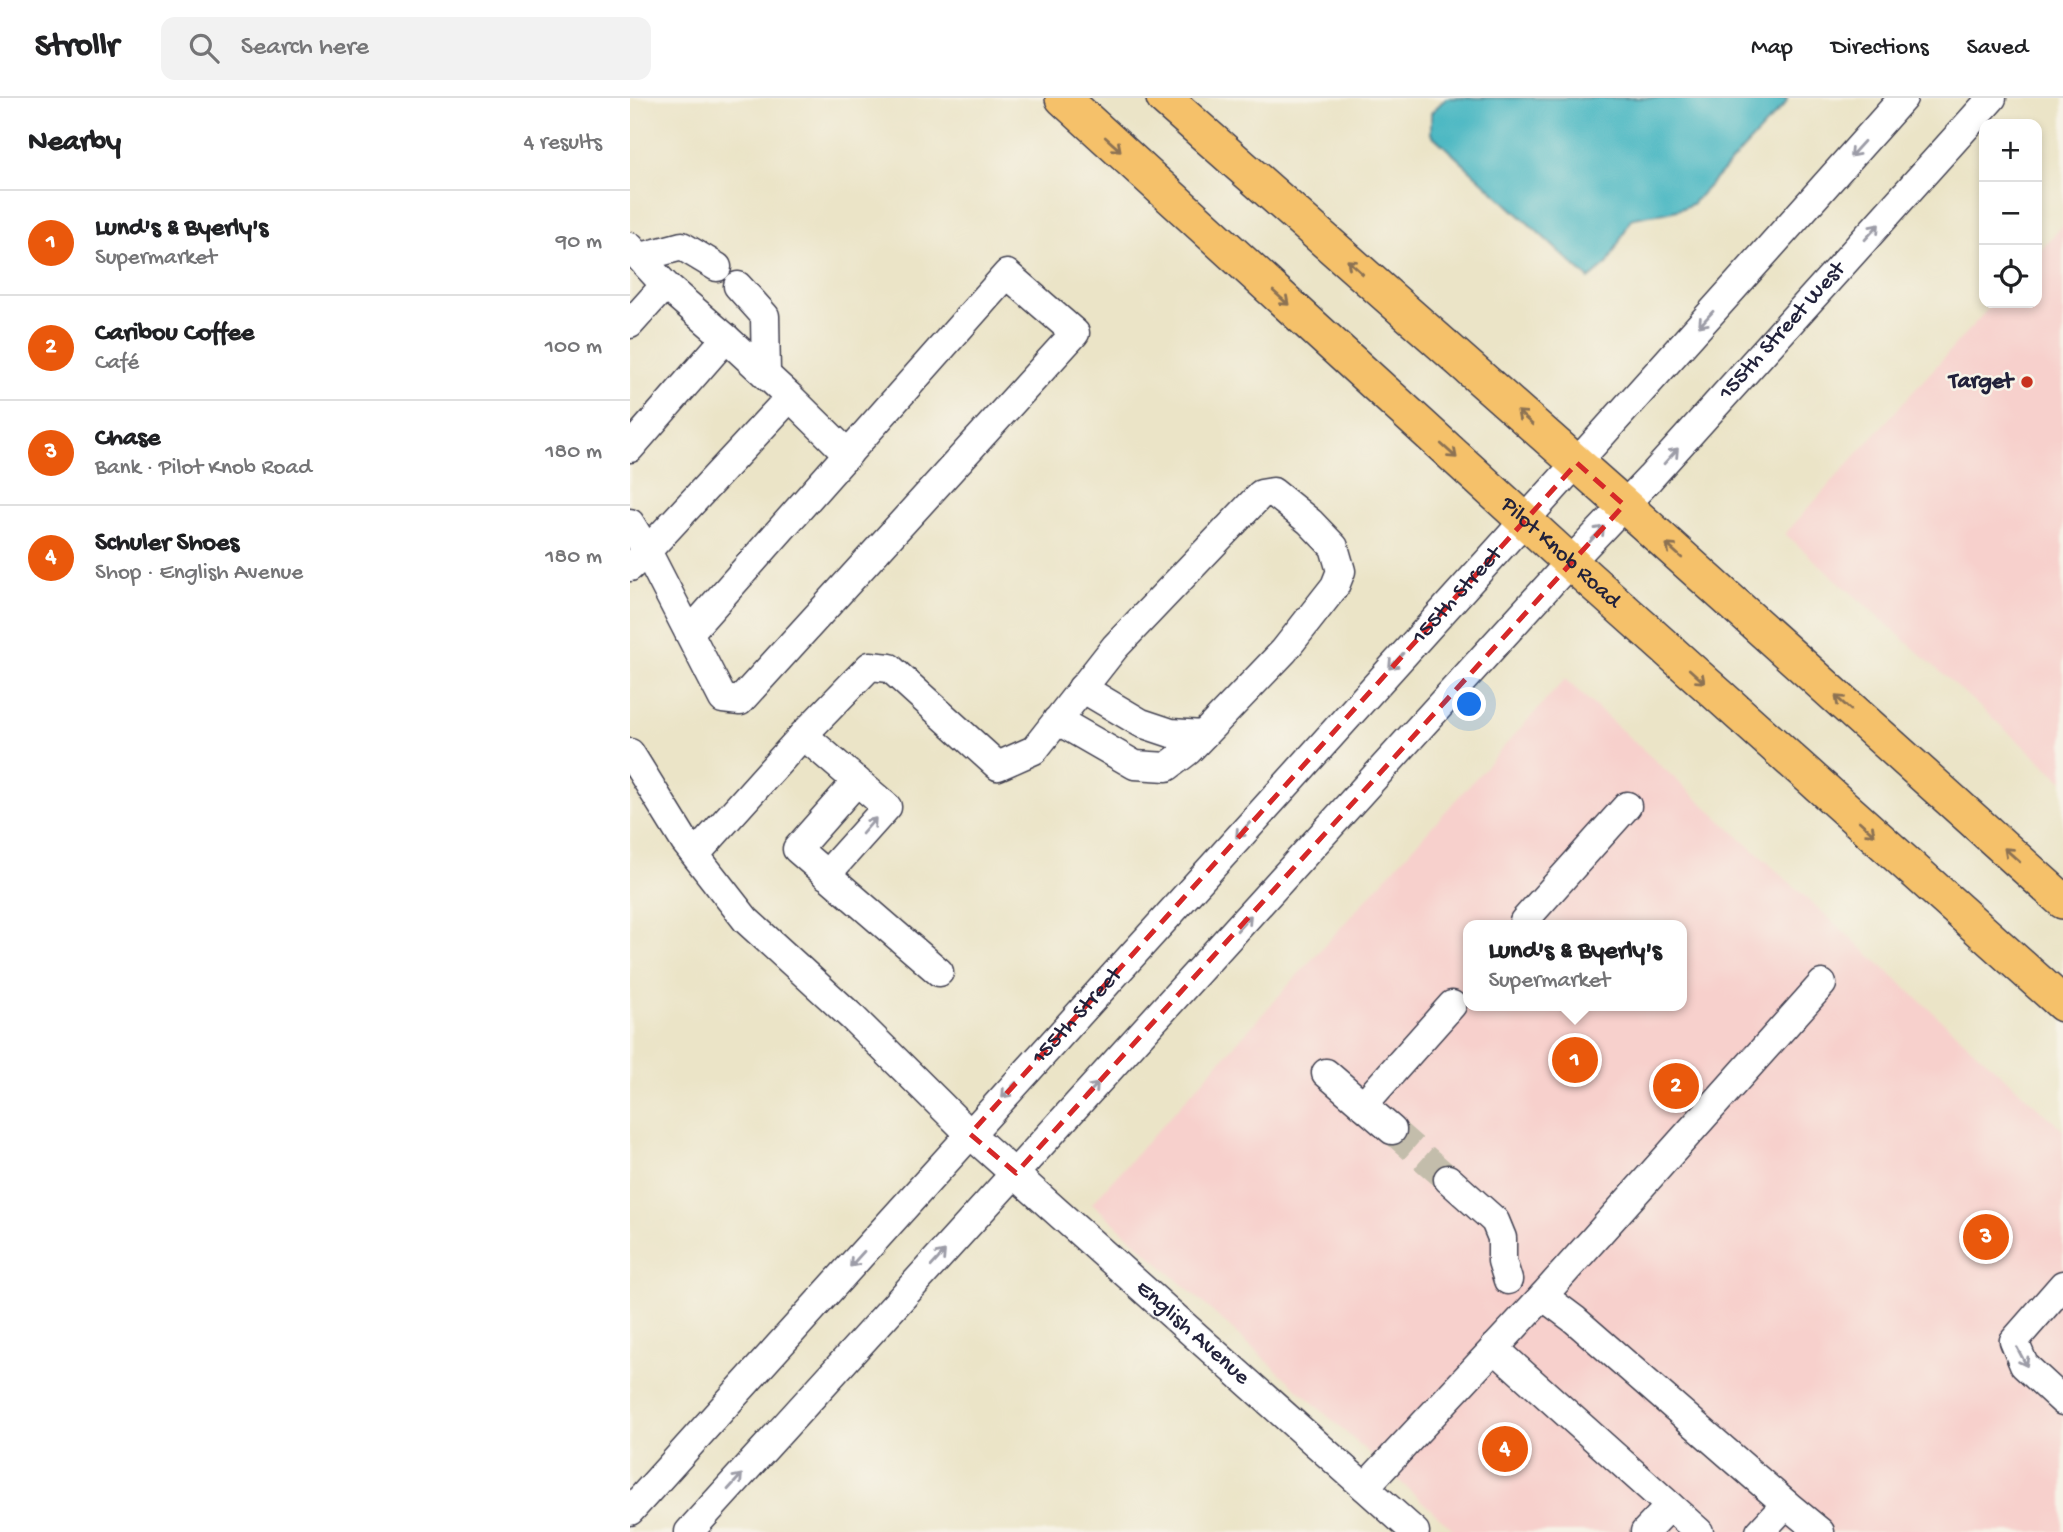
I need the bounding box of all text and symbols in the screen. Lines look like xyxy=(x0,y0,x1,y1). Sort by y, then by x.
search box xyxy=(161,17,651,80)
text: Strollr xyxy=(35,29,119,67)
icon: search xyxy=(185,29,223,67)
text: Search here xyxy=(241,33,369,64)
text: Map xyxy=(1751,34,1793,63)
text: Directions xyxy=(1831,34,1929,63)
text: Saved xyxy=(1967,34,2028,63)
map controls xyxy=(1979,119,2042,308)
button: + xyxy=(1979,119,2042,182)
text: Nearby xyxy=(28,126,121,161)
text: 4 results xyxy=(523,130,602,157)
one-way arrow xyxy=(1104,136,1122,152)
one-way arrow xyxy=(1849,140,1866,157)
button: − xyxy=(1979,182,2042,245)
text: Lund's & Byerly's xyxy=(95,214,268,245)
one-way arrow xyxy=(1864,223,1880,241)
text: 1 xyxy=(46,229,56,256)
text: 90 m xyxy=(556,229,602,256)
text: Supermarket xyxy=(95,245,217,272)
button: locate xyxy=(1979,245,2042,308)
street label: 155th Street West xyxy=(1712,255,1852,407)
one-way arrow xyxy=(1347,259,1364,276)
one-way arrow xyxy=(1272,289,1289,306)
one-way arrow xyxy=(1698,310,1714,328)
text: Caribou Coffee xyxy=(95,319,254,350)
text: 2 xyxy=(45,334,57,361)
text: 100 m xyxy=(545,334,602,361)
text: Café xyxy=(95,350,139,377)
place label: Target xyxy=(1947,369,2016,396)
marker: Target xyxy=(2019,374,2035,390)
one-way arrow xyxy=(1517,410,1535,426)
text: Chase xyxy=(95,424,160,455)
text: 3 xyxy=(45,439,57,466)
text: 180 m xyxy=(545,439,602,466)
one-way arrow xyxy=(1440,443,1457,460)
one-way arrow xyxy=(1662,447,1678,465)
text: Bank · Pilot Knob Road xyxy=(95,455,312,482)
street label: Pilot Knob Road xyxy=(1494,491,1627,615)
one-way arrow xyxy=(1589,525,1605,543)
text: Schuler Shoes xyxy=(95,529,239,560)
street label: 155th Street xyxy=(1406,540,1509,651)
one-way arrow xyxy=(1666,542,1683,559)
text: 4 xyxy=(46,544,56,571)
text: 180 m xyxy=(545,544,602,571)
text: Shop · English Avenue xyxy=(95,560,303,587)
one-way arrow xyxy=(1388,652,1404,670)
one-way arrow xyxy=(1688,668,1706,684)
your location xyxy=(1452,687,1486,721)
one-way arrow xyxy=(1834,695,1852,711)
one-way arrow xyxy=(861,818,877,836)
one-way arrow xyxy=(1858,820,1876,836)
one-way arrow xyxy=(1235,821,1252,838)
one-way arrow xyxy=(2003,847,2021,863)
one-way arrow xyxy=(1236,914,1252,932)
popup xyxy=(1463,920,1687,1011)
text: Lund's & Byerly's xyxy=(1488,937,1662,968)
street label: 155th Street xyxy=(1026,961,1129,1071)
text: Supermarket xyxy=(1488,968,1610,995)
pin: 1 xyxy=(1552,1034,1598,1086)
pin: 2 xyxy=(1653,1060,1699,1112)
one-way arrow xyxy=(1001,1081,1017,1099)
one-way arrow xyxy=(1082,1083,1099,1100)
pin: 3 xyxy=(1963,1211,2009,1263)
one-way arrow xyxy=(849,1250,865,1268)
one-way arrow xyxy=(929,1251,946,1268)
street label: English Avenue xyxy=(1130,1275,1256,1392)
one-way arrow xyxy=(2016,1347,2030,1367)
pin: 4 xyxy=(1482,1423,1528,1475)
one-way arrow xyxy=(727,1473,743,1491)

